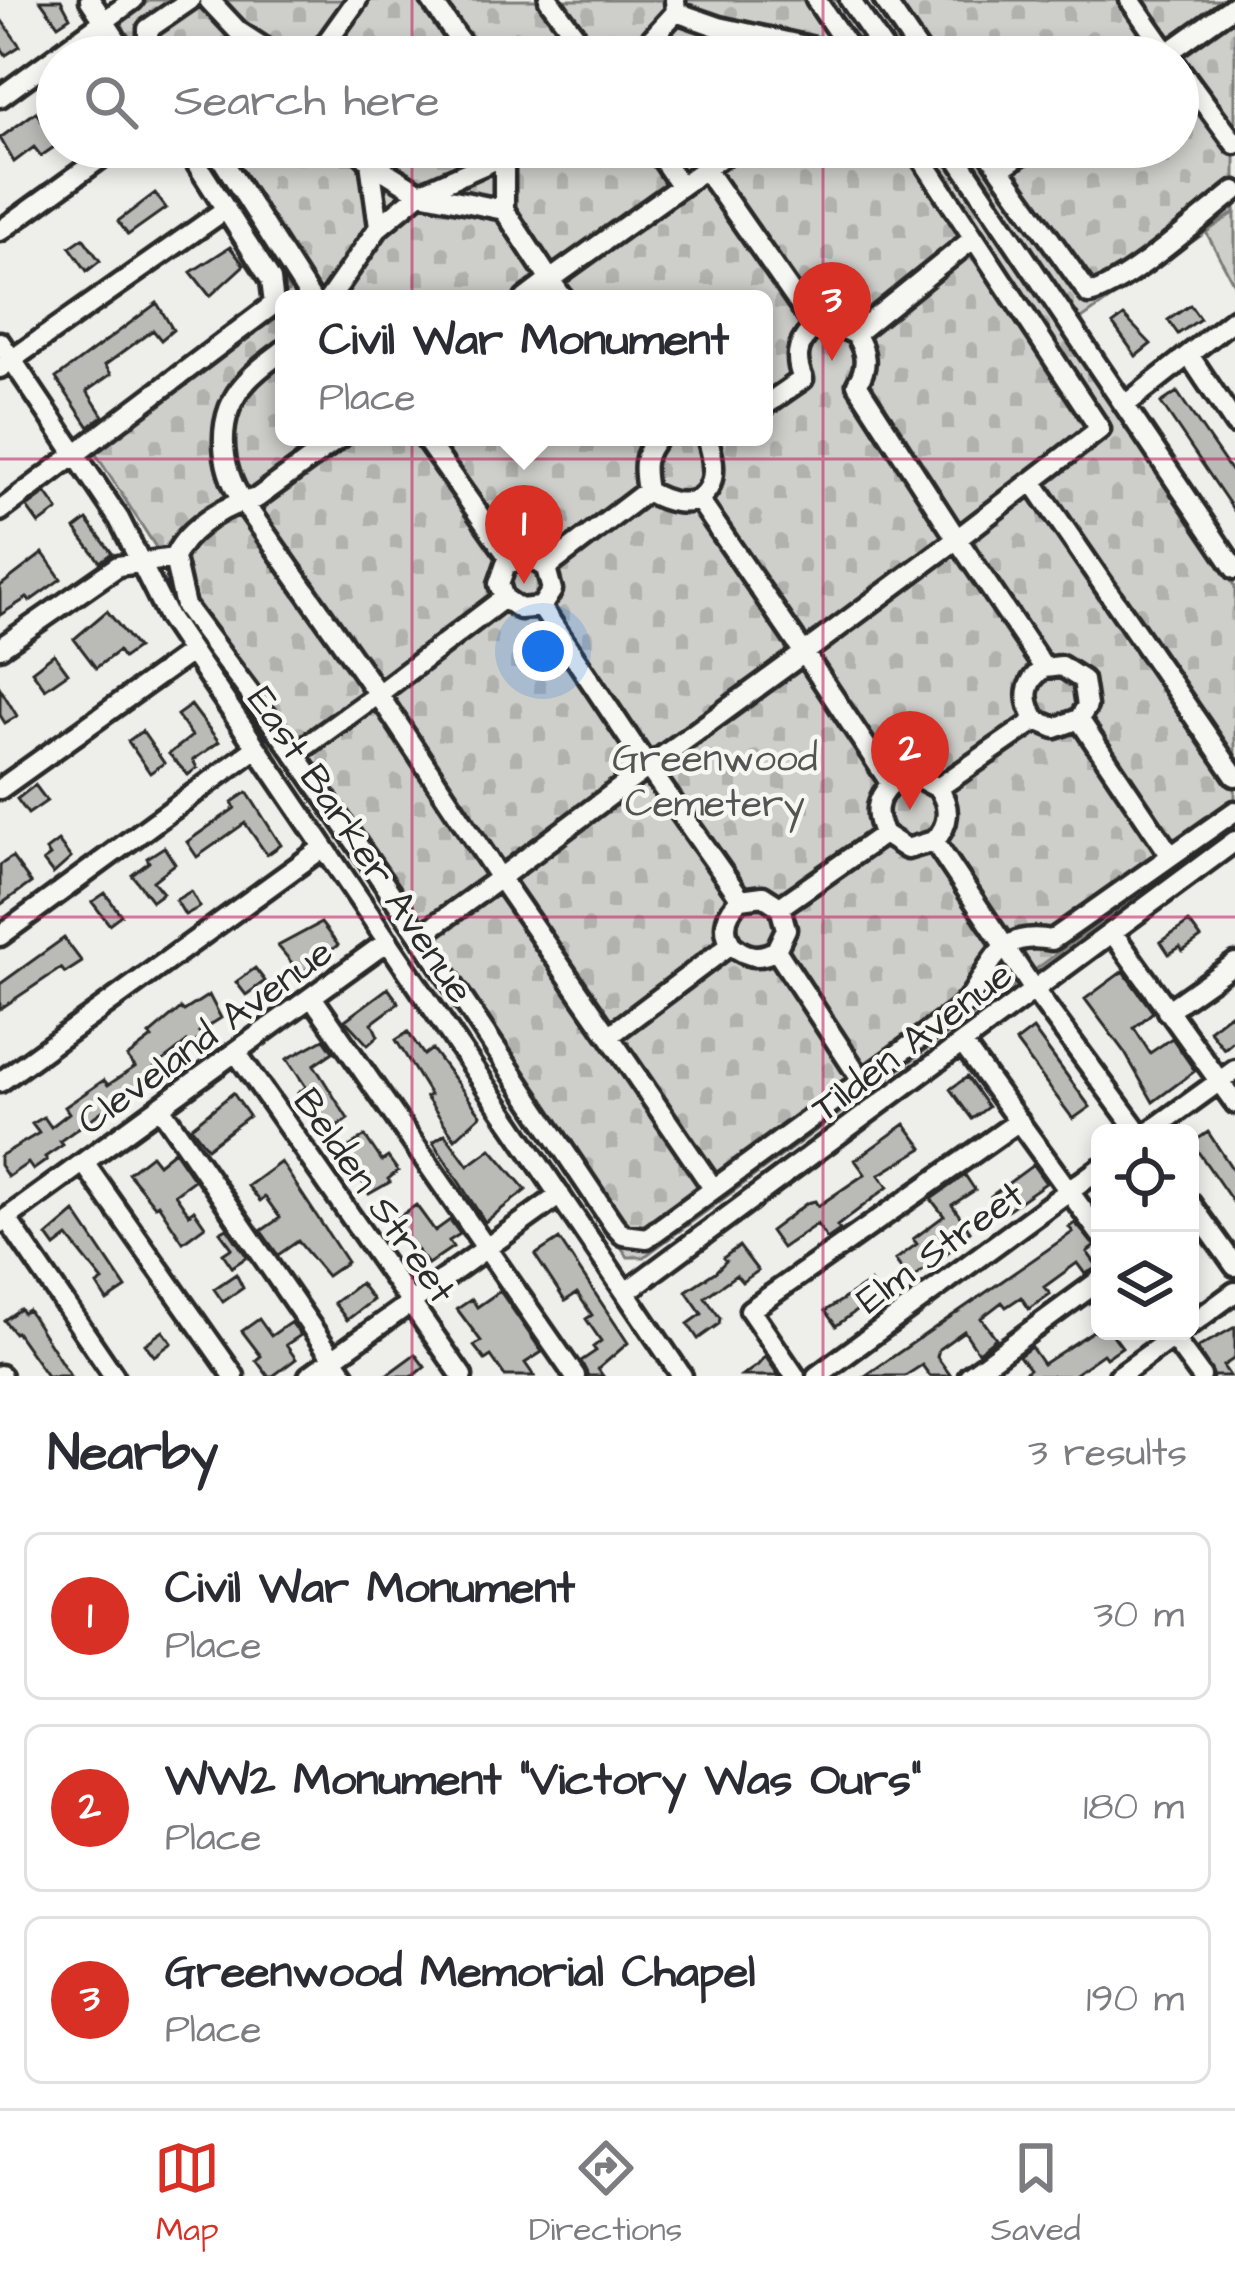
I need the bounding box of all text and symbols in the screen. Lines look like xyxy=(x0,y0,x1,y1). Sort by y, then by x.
search box xyxy=(36,36,1199,168)
icon: search xyxy=(78,69,144,135)
text: Search here xyxy=(174,71,440,133)
pin: 3 xyxy=(793,262,871,361)
popup xyxy=(275,290,773,446)
text: Civil War Monument xyxy=(319,310,729,372)
text: Place xyxy=(319,372,416,426)
pin: 1 xyxy=(485,485,563,584)
your location xyxy=(513,621,573,681)
street label: East Barker Avenue xyxy=(233,676,486,1015)
pin: 2 xyxy=(871,711,949,810)
park label: Greenwood Cemetery xyxy=(612,733,818,833)
street label: Cleveland Avenue xyxy=(67,926,345,1149)
street label: Tilden Avenue xyxy=(801,949,1025,1136)
street label: Belden Street xyxy=(279,1078,468,1315)
map controls xyxy=(1091,1124,1199,1340)
button: locate xyxy=(1091,1124,1199,1232)
street label: Elm Street xyxy=(846,1169,1036,1328)
button: layers xyxy=(1091,1232,1199,1340)
text: Nearby xyxy=(48,1419,218,1490)
text: 3 results xyxy=(1028,1427,1187,1481)
text: Civil War Monument xyxy=(165,1558,575,1620)
text: 1 xyxy=(88,1589,93,1643)
text: 30 m xyxy=(1094,1589,1184,1643)
text: Place xyxy=(165,1620,262,1674)
text: WW2 Monument "Victory Was Ours" xyxy=(165,1750,921,1812)
text: 2 xyxy=(79,1781,101,1835)
text: 180 m xyxy=(1083,1781,1184,1835)
text: Place xyxy=(165,1812,262,1866)
text: Greenwood Memorial Chapel xyxy=(165,1942,755,2004)
text: 3 xyxy=(80,1973,100,2027)
text: 190 m xyxy=(1086,1973,1184,2027)
text: Place xyxy=(165,2004,262,2058)
tab: Map xyxy=(154,2135,220,2253)
tab: Directions xyxy=(529,2135,682,2253)
tab: Saved xyxy=(991,2135,1081,2253)

